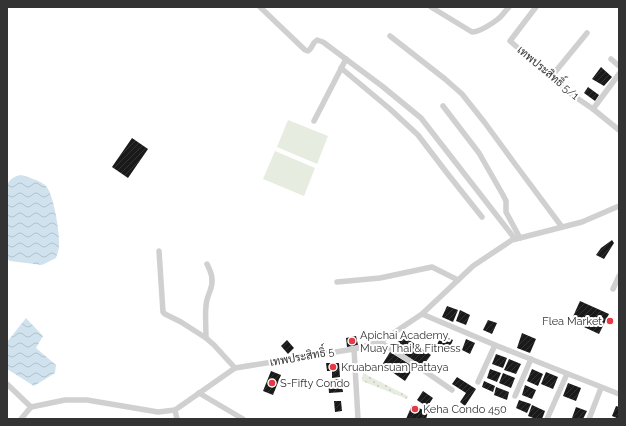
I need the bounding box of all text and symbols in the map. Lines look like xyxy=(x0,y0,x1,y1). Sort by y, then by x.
street label: เทพประสิทธิ์ 5/1 xyxy=(515,39,585,103)
place label: Flea Market xyxy=(542,315,602,328)
marker: Flea Market xyxy=(605,316,615,326)
place label: Apichai Academy, Muay Thai & Fitness xyxy=(360,329,461,355)
marker: Apichai Academy, Muay Thai & Fitness xyxy=(347,336,357,346)
street label: เทพประสิทธิ์ 5 xyxy=(268,340,335,369)
place label: Kruabansuan Pattaya xyxy=(341,361,448,374)
marker: Kruabansuan Pattaya xyxy=(328,362,338,372)
place label: S-Fifty Condo xyxy=(280,377,350,390)
marker: S-Fifty Condo xyxy=(267,378,277,388)
place label: Keha Condo 450 xyxy=(423,403,507,416)
marker: Keha Condo 450 xyxy=(410,404,420,414)

